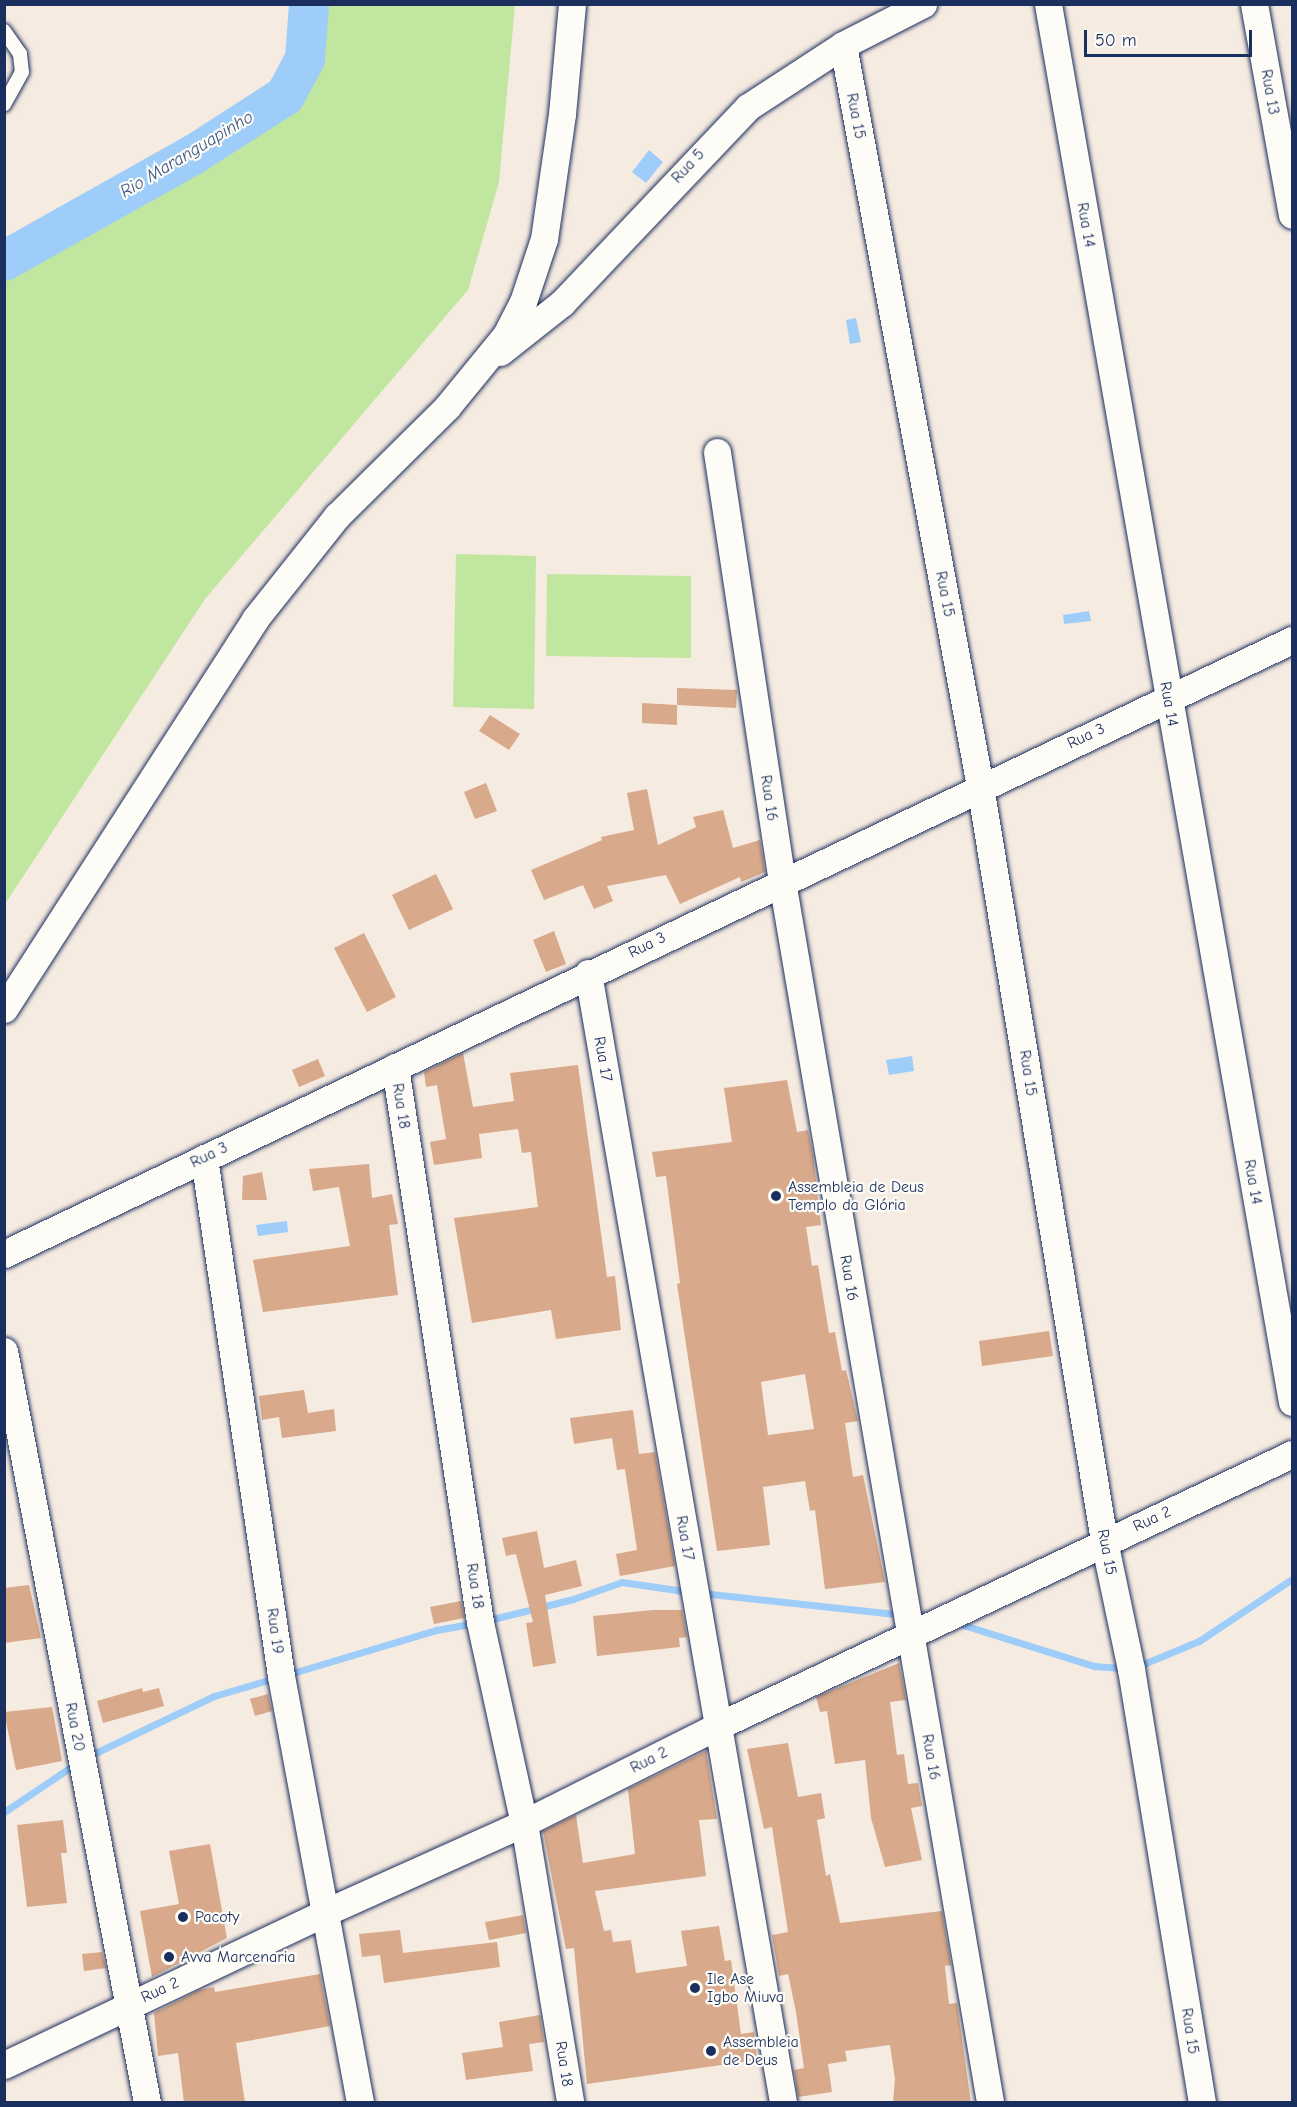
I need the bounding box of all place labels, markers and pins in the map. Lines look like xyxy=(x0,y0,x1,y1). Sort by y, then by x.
place label: Assembleia de Deus Templo da Glória xyxy=(788,1177,924,1215)
marker: Assembleia de Deus Templo da Glória xyxy=(769,1189,783,1203)
place label: Pacoty xyxy=(195,1907,239,1927)
marker: Pacoty xyxy=(176,1910,190,1924)
place label: Avva Marcenaria xyxy=(181,1947,296,1967)
marker: Avva Marcenaria xyxy=(162,1950,176,1964)
place label: Ile Ase Igbo Miuva xyxy=(707,1969,784,2007)
marker: Ile Ase Igbo Miuva xyxy=(688,1981,702,1995)
place label: Assembleia de Deus xyxy=(723,2032,799,2070)
marker: Assembleia de Deus xyxy=(704,2044,718,2058)

